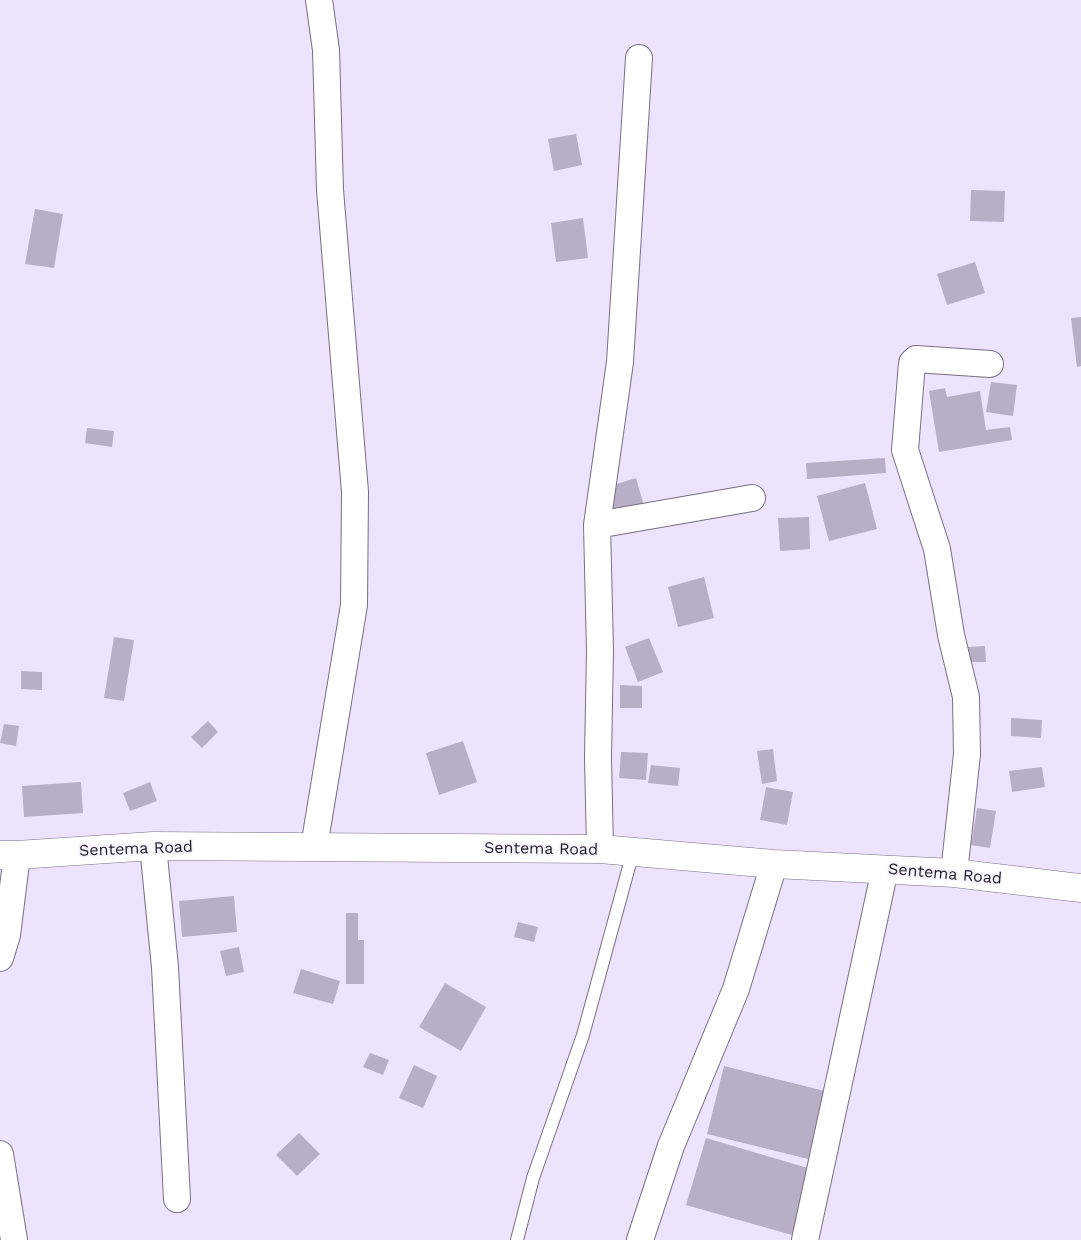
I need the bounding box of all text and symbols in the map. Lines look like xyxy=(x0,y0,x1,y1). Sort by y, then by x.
street label: Sentema Road xyxy=(79,837,193,861)
street label: Sentema Road xyxy=(484,838,598,860)
street label: Sentema Road xyxy=(887,859,1003,889)

